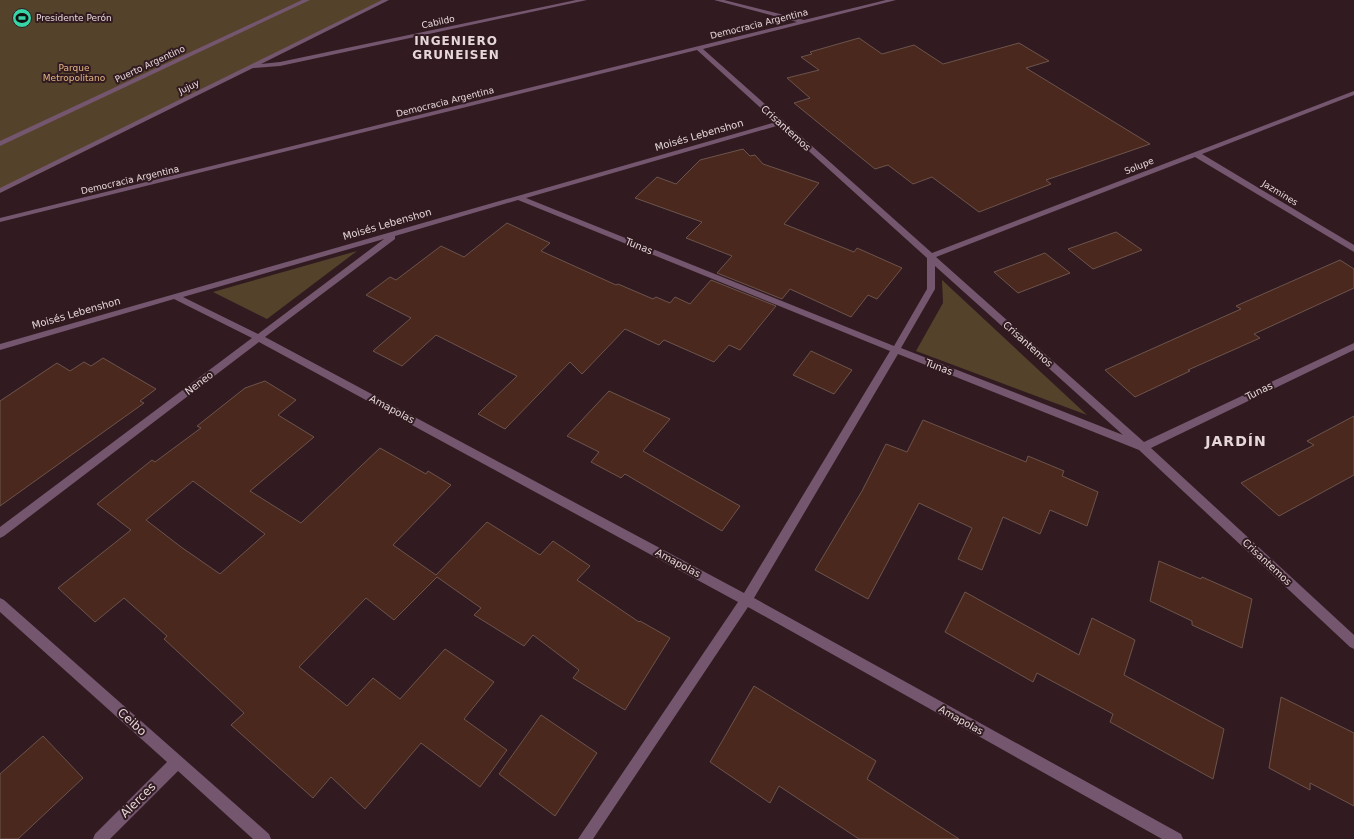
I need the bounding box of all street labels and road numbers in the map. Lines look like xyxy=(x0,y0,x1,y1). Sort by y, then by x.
street label: Democracia Argentina xyxy=(709,7,809,41)
street label: Cabildo xyxy=(420,14,456,30)
street label: Puerto Argentino xyxy=(113,43,187,85)
street label: Jujuy xyxy=(176,77,202,97)
street label: Democracia Argentina xyxy=(395,85,495,119)
street label: Crisantemos xyxy=(759,103,813,153)
street label: Moisés Lebenshon xyxy=(653,117,745,153)
street label: Solupe xyxy=(1123,155,1156,176)
street label: Democracia Argentina xyxy=(80,164,180,196)
street label: Jazmines xyxy=(1259,178,1300,208)
street label: Moisés Lebenshon xyxy=(341,206,433,242)
street label: Tunas xyxy=(623,235,654,256)
street label: Moisés Lebenshon xyxy=(30,295,122,331)
street label: Crisantemos xyxy=(1001,319,1055,369)
street label: Tunas xyxy=(923,356,954,377)
street label: Neneo xyxy=(183,369,215,397)
street label: Tunas xyxy=(1243,380,1274,403)
street label: Amapolas xyxy=(368,393,416,425)
street label: Crisantemos xyxy=(1240,537,1294,587)
street label: Amapolas xyxy=(654,547,702,579)
street label: Amapolas xyxy=(937,703,985,737)
street label: Ceibo xyxy=(115,705,149,739)
street label: Alerces xyxy=(118,780,158,820)

